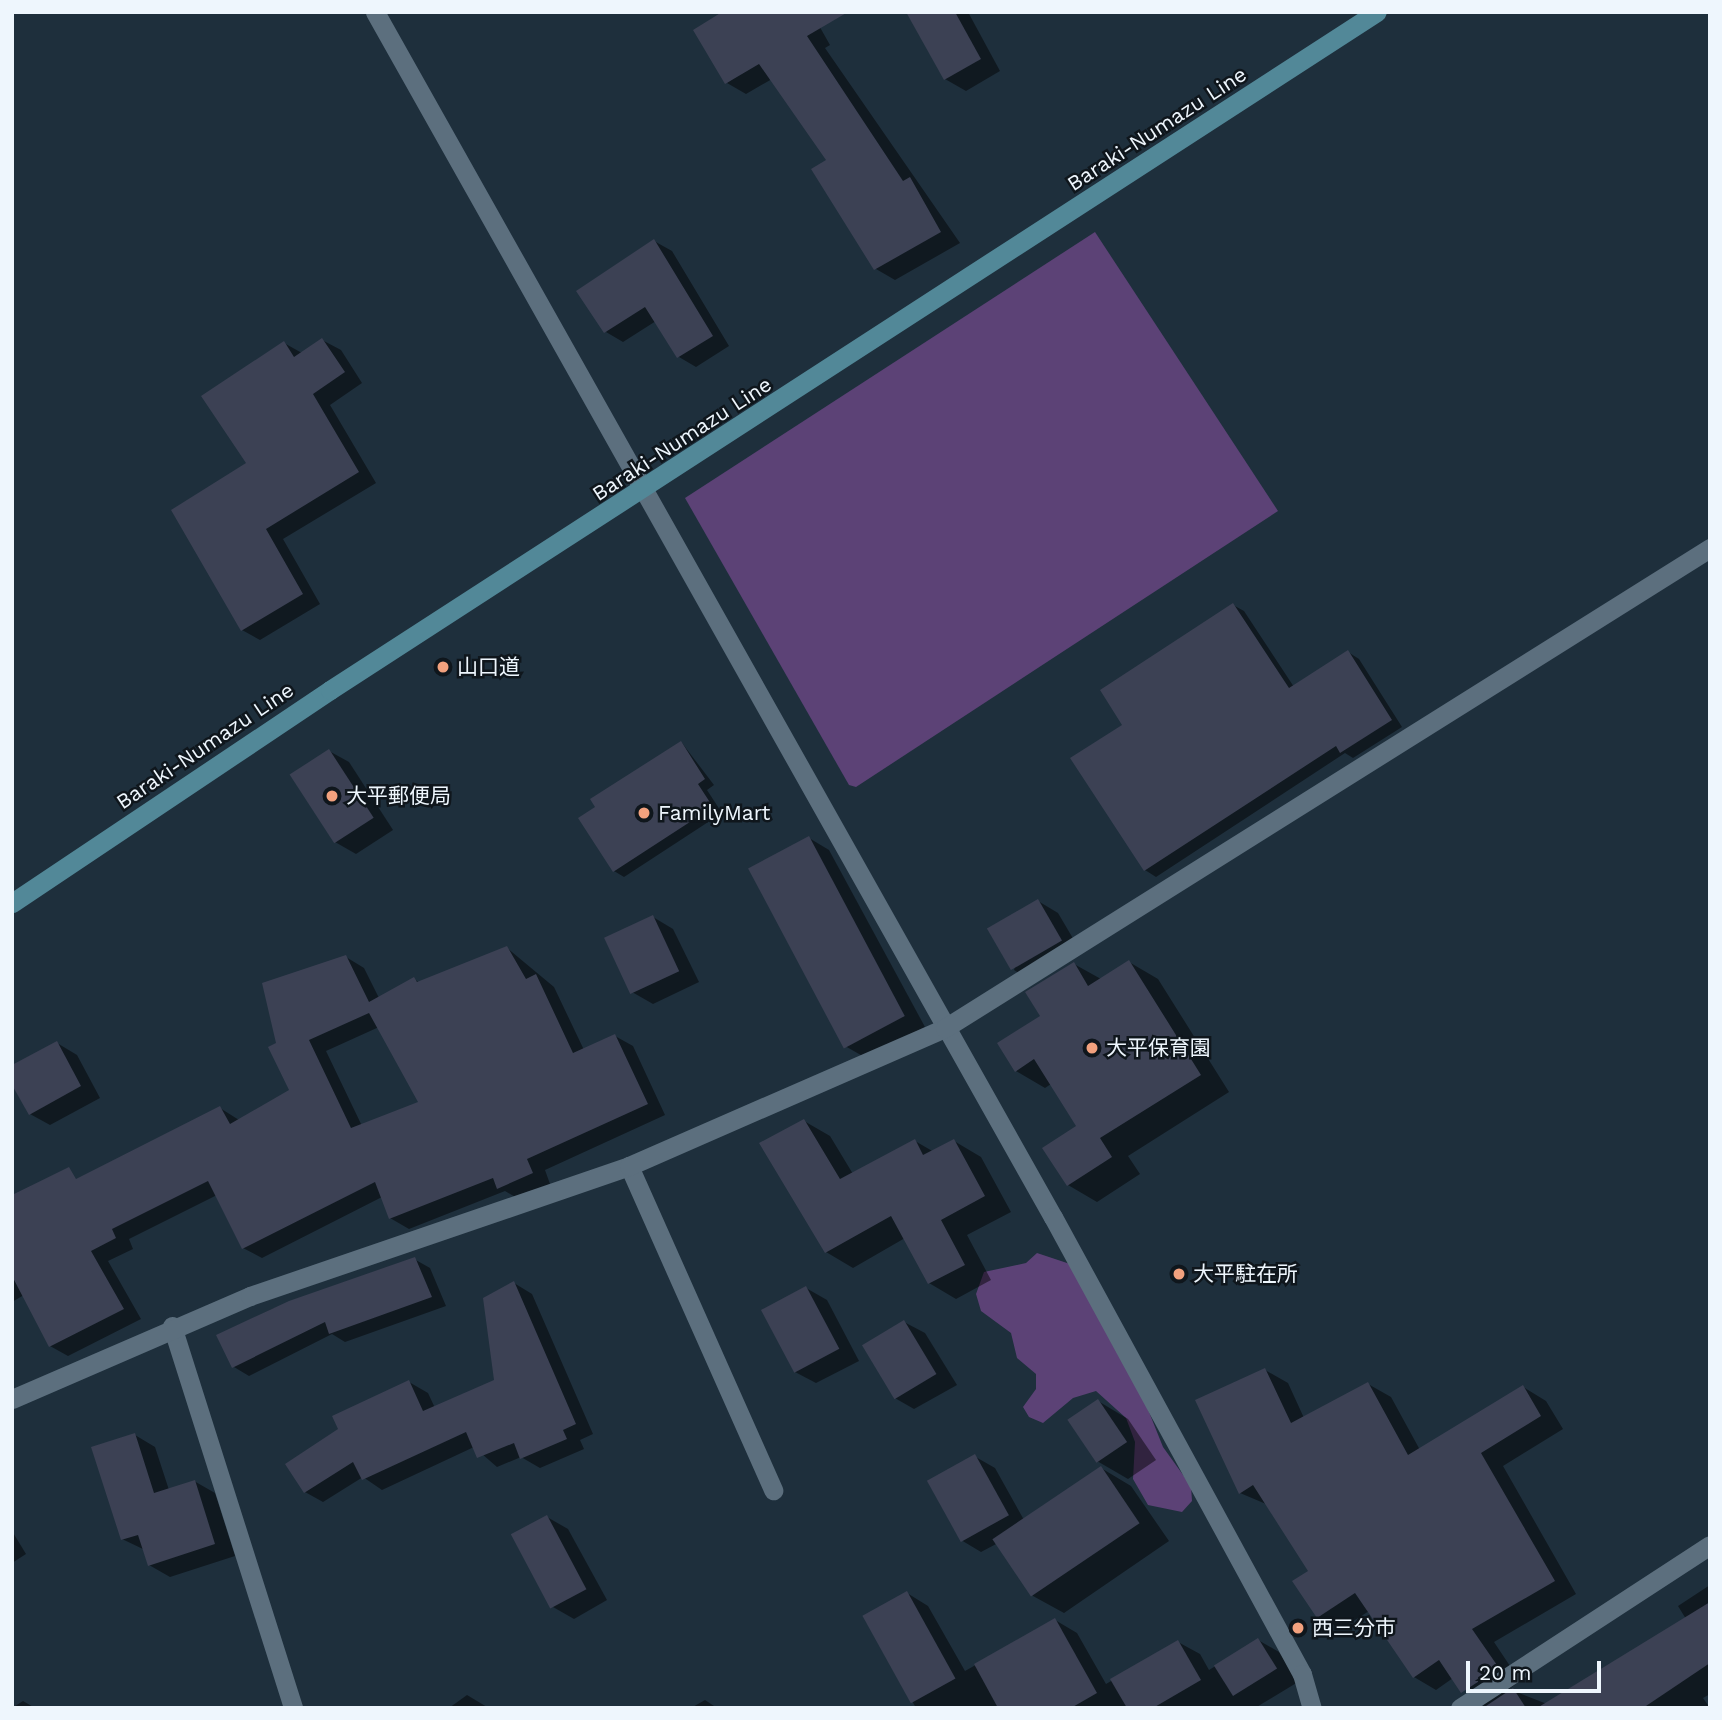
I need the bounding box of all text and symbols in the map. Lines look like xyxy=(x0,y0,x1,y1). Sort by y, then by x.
street label: Baraki-Numazu Line xyxy=(1063,62,1251,196)
street label: Baraki-Numazu Line xyxy=(588,372,776,506)
place label: 山口道 xyxy=(457,654,520,680)
marker: 山口道 xyxy=(435,659,451,675)
street label: Baraki-Numazu Line xyxy=(111,677,299,815)
place label: 大平郵便局 xyxy=(346,783,451,809)
marker: 大平郵便局 xyxy=(324,788,340,804)
place label: FamilyMart xyxy=(658,800,770,826)
marker: FamilyMart xyxy=(636,805,652,821)
place label: 大平保育園 xyxy=(1106,1035,1211,1061)
marker: 大平保育園 xyxy=(1084,1040,1100,1056)
place label: 大平駐在所 xyxy=(1193,1261,1298,1287)
marker: 大平駐在所 xyxy=(1171,1266,1187,1282)
place label: 西三分市 xyxy=(1312,1615,1396,1641)
marker: 西三分市 xyxy=(1290,1620,1306,1636)
scale bar xyxy=(1470,1646,1605,1690)
text: 20 m xyxy=(1479,1660,1531,1685)

